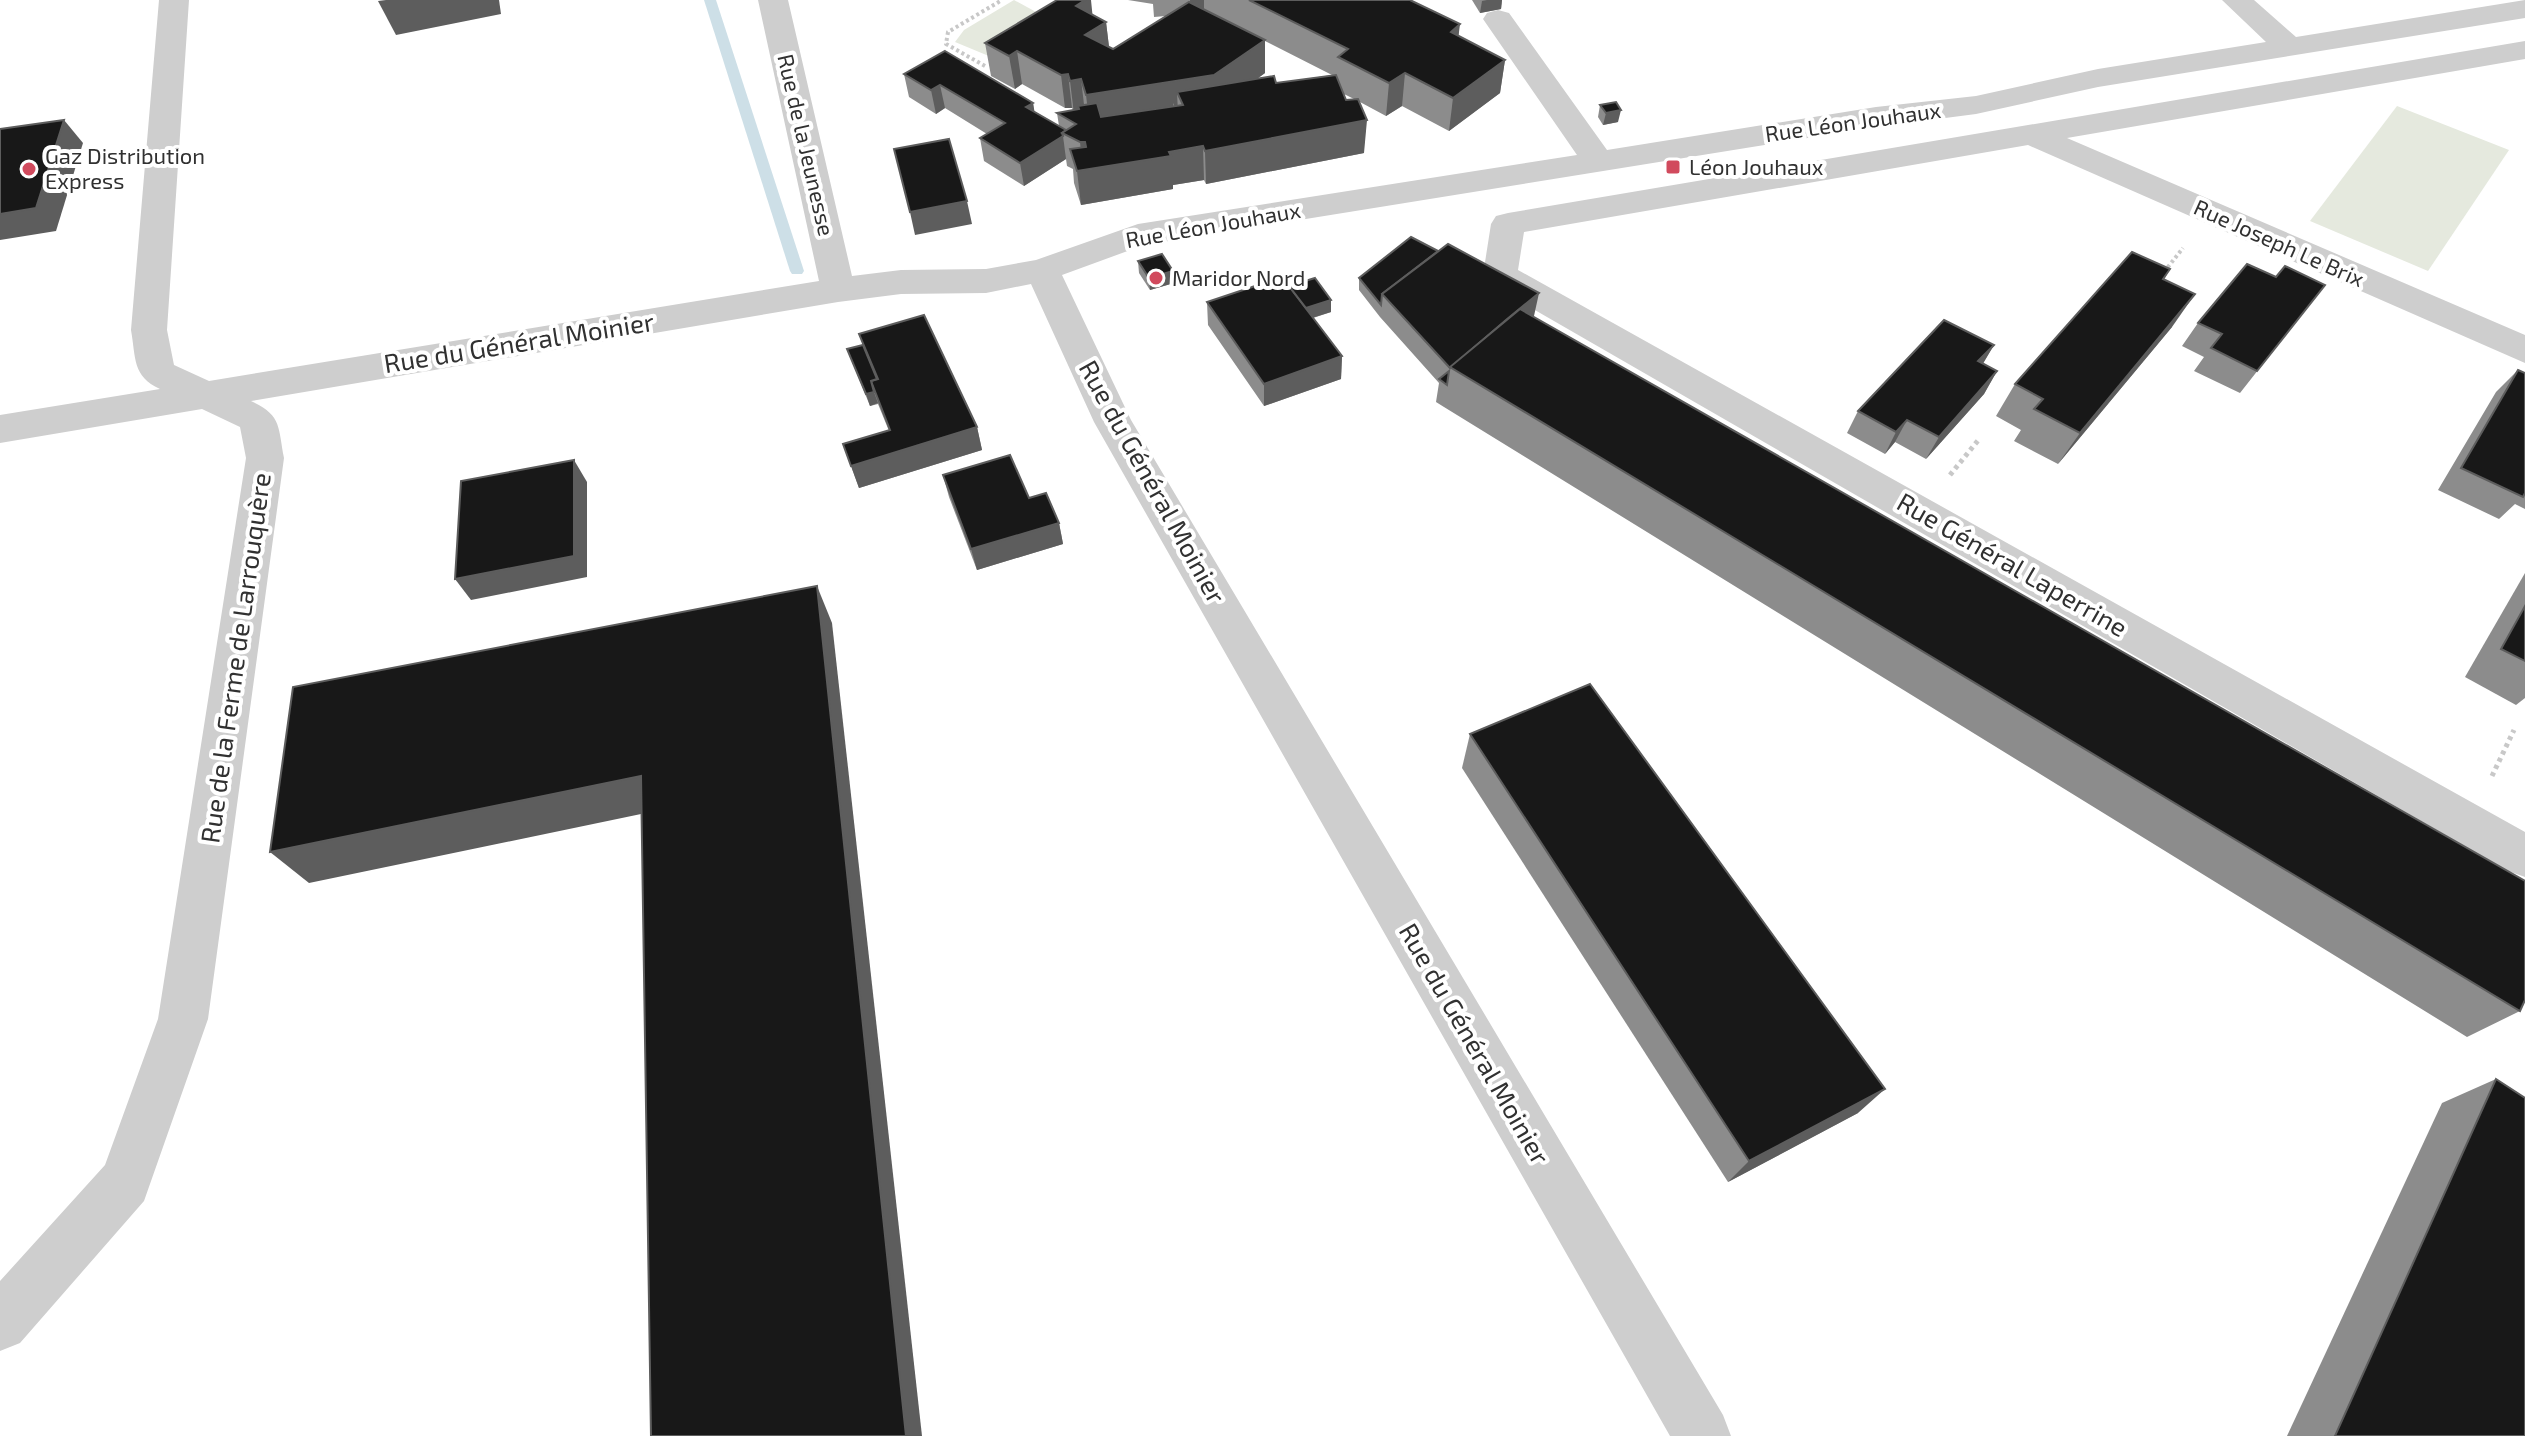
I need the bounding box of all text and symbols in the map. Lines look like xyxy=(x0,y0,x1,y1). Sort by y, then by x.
street label: Rue de la Jeunesse xyxy=(773,51,841,238)
street label: Rue Léon Jouhaux xyxy=(1763,96,1943,146)
place label: Gaz Distribution Express xyxy=(45,142,205,193)
place label: Léon Jouhaux xyxy=(1689,153,1824,179)
marker: Léon Jouhaux xyxy=(1664,158,1682,176)
marker: Gaz Distribution Express xyxy=(20,160,38,178)
street label: Rue Joseph Le Brix xyxy=(2190,193,2369,291)
street label: Rue Léon Jouhaux xyxy=(1123,196,1303,252)
place label: Maridor Nord xyxy=(1172,264,1305,290)
marker: Maridor Nord xyxy=(1147,269,1165,287)
street label: Rue du Général Moinier xyxy=(381,305,656,378)
street label: Rue du Général Moinier xyxy=(1074,354,1233,608)
street label: Rue de la Ferme de Larrouquère xyxy=(193,471,276,845)
street label: Rue Général Laperrine xyxy=(1892,485,2133,642)
street label: Rue du Général Moinier xyxy=(1394,917,1557,1169)

